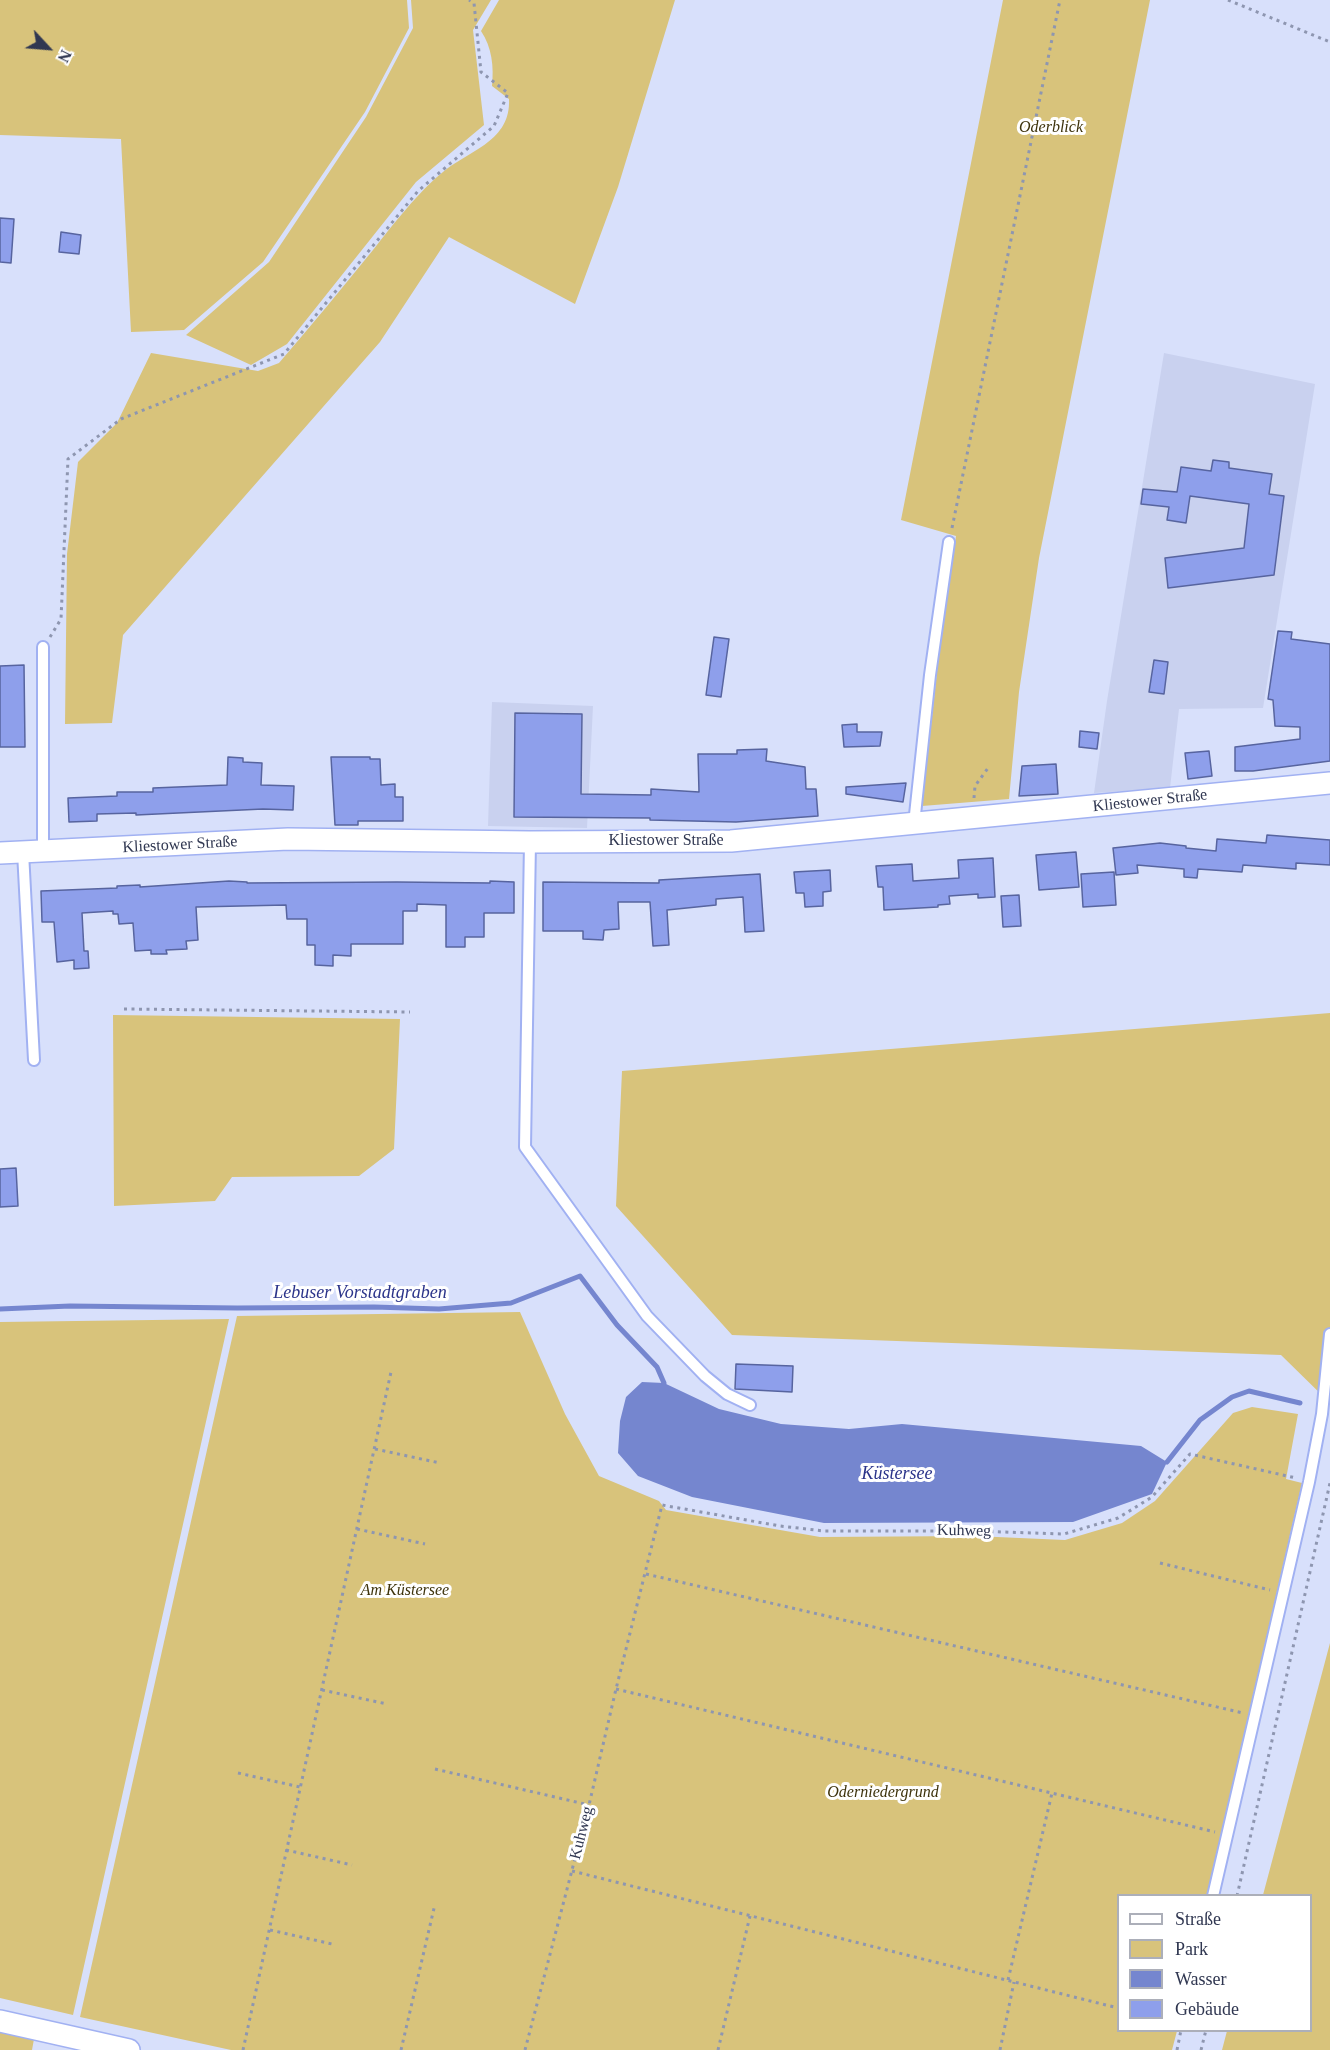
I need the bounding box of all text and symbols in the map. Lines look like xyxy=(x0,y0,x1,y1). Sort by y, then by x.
north arrow xyxy=(18,18,78,78)
text: N xyxy=(54,47,75,65)
park label: Oderblick xyxy=(1019,118,1083,138)
street label: Kliestower Straße xyxy=(1092,785,1208,817)
street label: Kliestower Straße xyxy=(608,831,724,851)
street label: Kliestower Straße xyxy=(122,832,238,858)
water label: Lebuser Vorstadtgraben xyxy=(273,1282,447,1304)
water label: Küstersee xyxy=(862,1463,932,1485)
street label: Kuhweg xyxy=(937,1521,991,1541)
park label: Am Küstersee xyxy=(361,1581,449,1601)
park label: Oderniedergrund xyxy=(827,1783,939,1803)
street label: Kuhweg xyxy=(566,1804,598,1862)
legend xyxy=(1117,1894,1312,2032)
text: Straße xyxy=(1175,1909,1221,1929)
text: Park xyxy=(1175,1939,1208,1959)
text: Wasser xyxy=(1175,1969,1227,1989)
text: Gebäude xyxy=(1175,1999,1239,2019)

